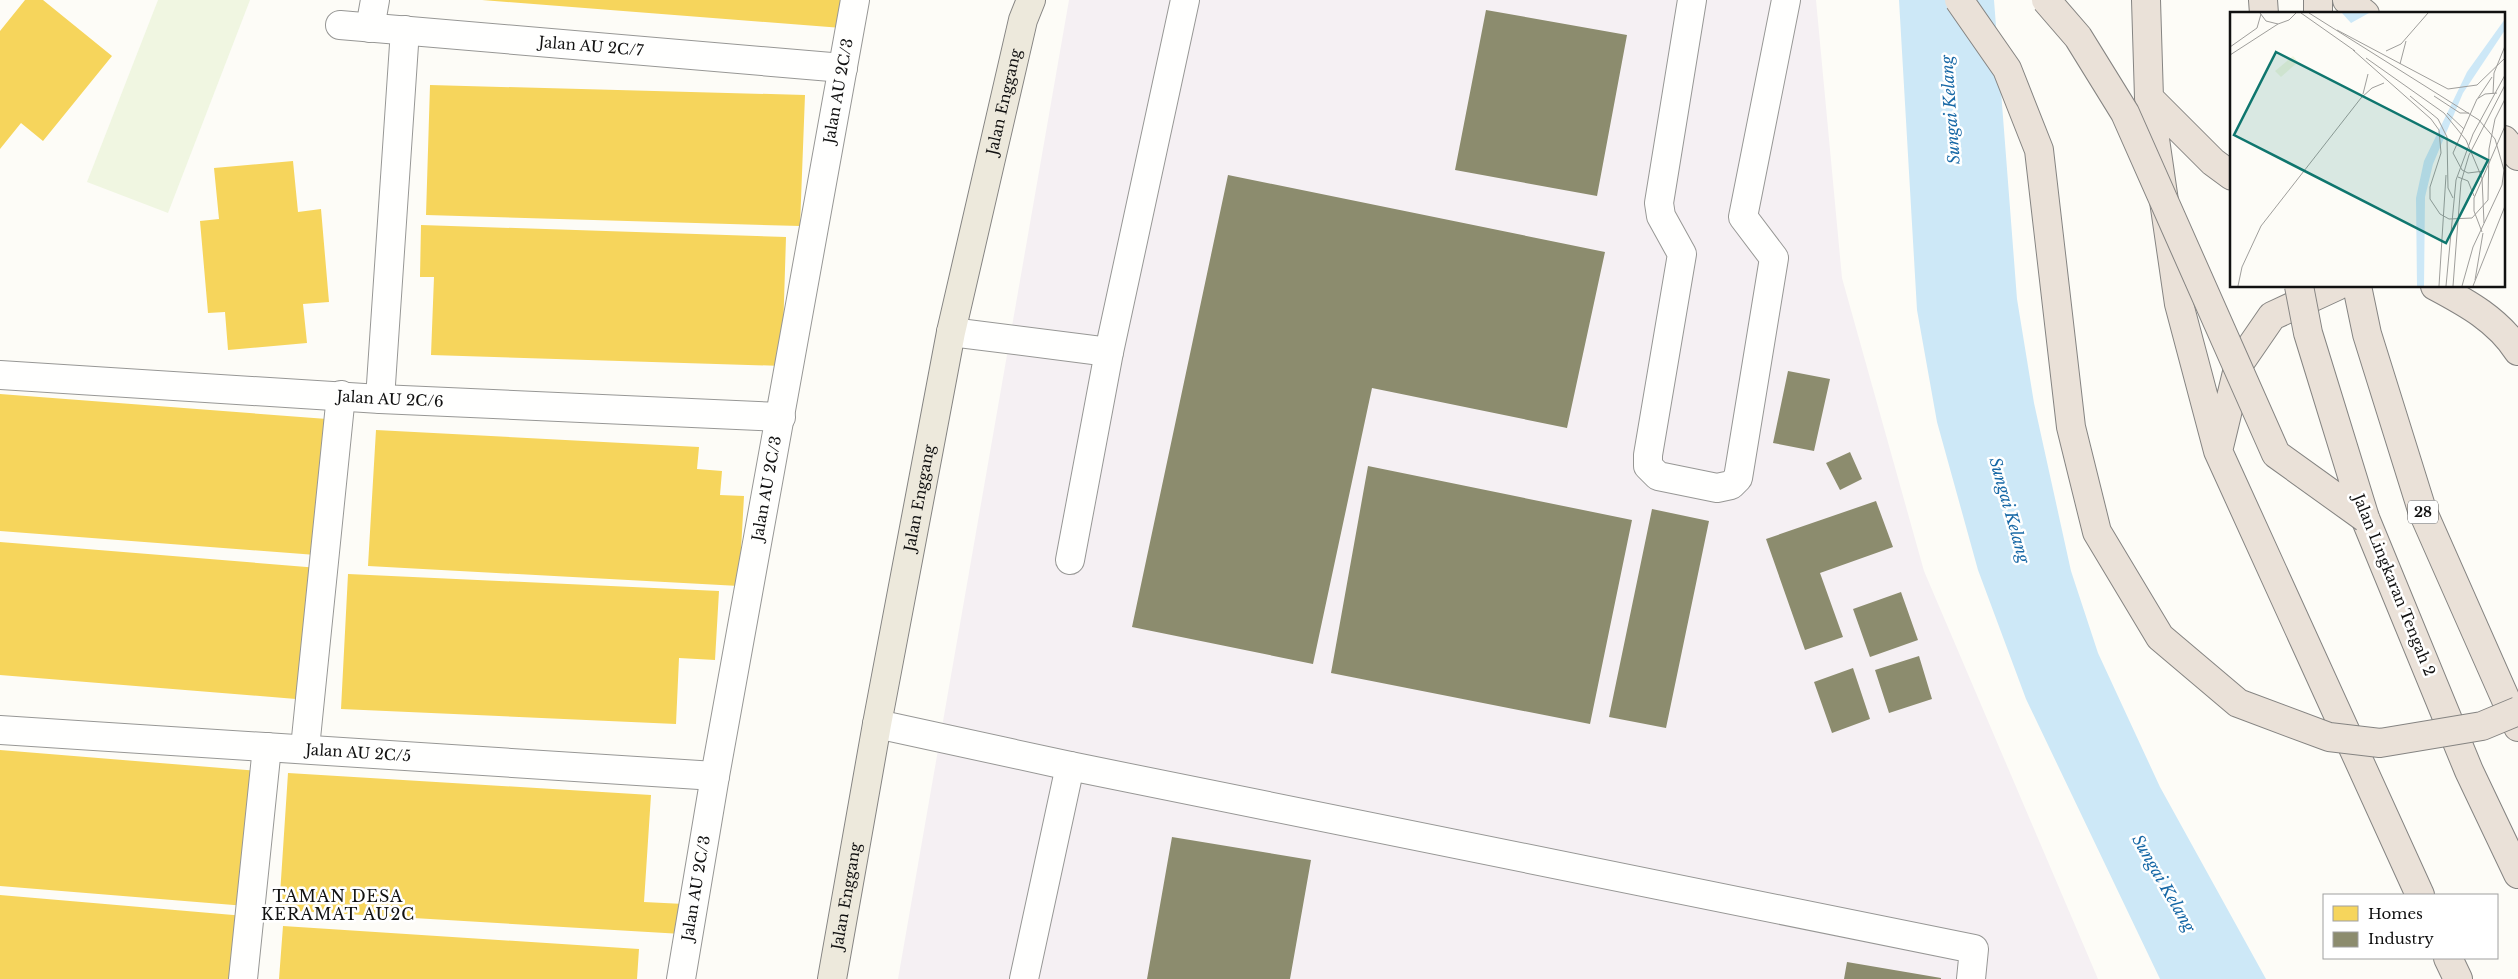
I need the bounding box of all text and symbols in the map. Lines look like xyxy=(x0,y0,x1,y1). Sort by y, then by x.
inset map xyxy=(2230,12,2506,288)
street label: Jalan AU 2C/7 xyxy=(536,32,645,60)
street label: Jalan AU 2C/3 xyxy=(819,37,857,147)
street label: Jalan Enggang xyxy=(982,46,1025,159)
water label: Sungai Kelang xyxy=(1936,54,1964,165)
street label: Jalan AU 2C/6 xyxy=(334,386,444,411)
street label: Jalan AU 2C/3 xyxy=(747,434,785,545)
street label: Jalan Enggang xyxy=(899,442,939,555)
water label: Sungai Kelang xyxy=(1985,455,2035,566)
street label: Jalan Lingkaran Tengah 2 xyxy=(2348,489,2440,679)
road number: 28 xyxy=(2408,501,2438,524)
street label: Jalan AU 2C/5 xyxy=(303,740,412,765)
water label: Sungai Kelang xyxy=(2128,831,2201,936)
street label: Jalan AU 2C/3 xyxy=(677,834,714,944)
street label: Jalan Enggang xyxy=(827,840,865,953)
district label: TAMAN DESA KERAMAT AU2C xyxy=(261,886,415,924)
legend xyxy=(2323,894,2498,959)
text: Homes xyxy=(2368,904,2423,923)
text: Industry xyxy=(2368,929,2434,948)

